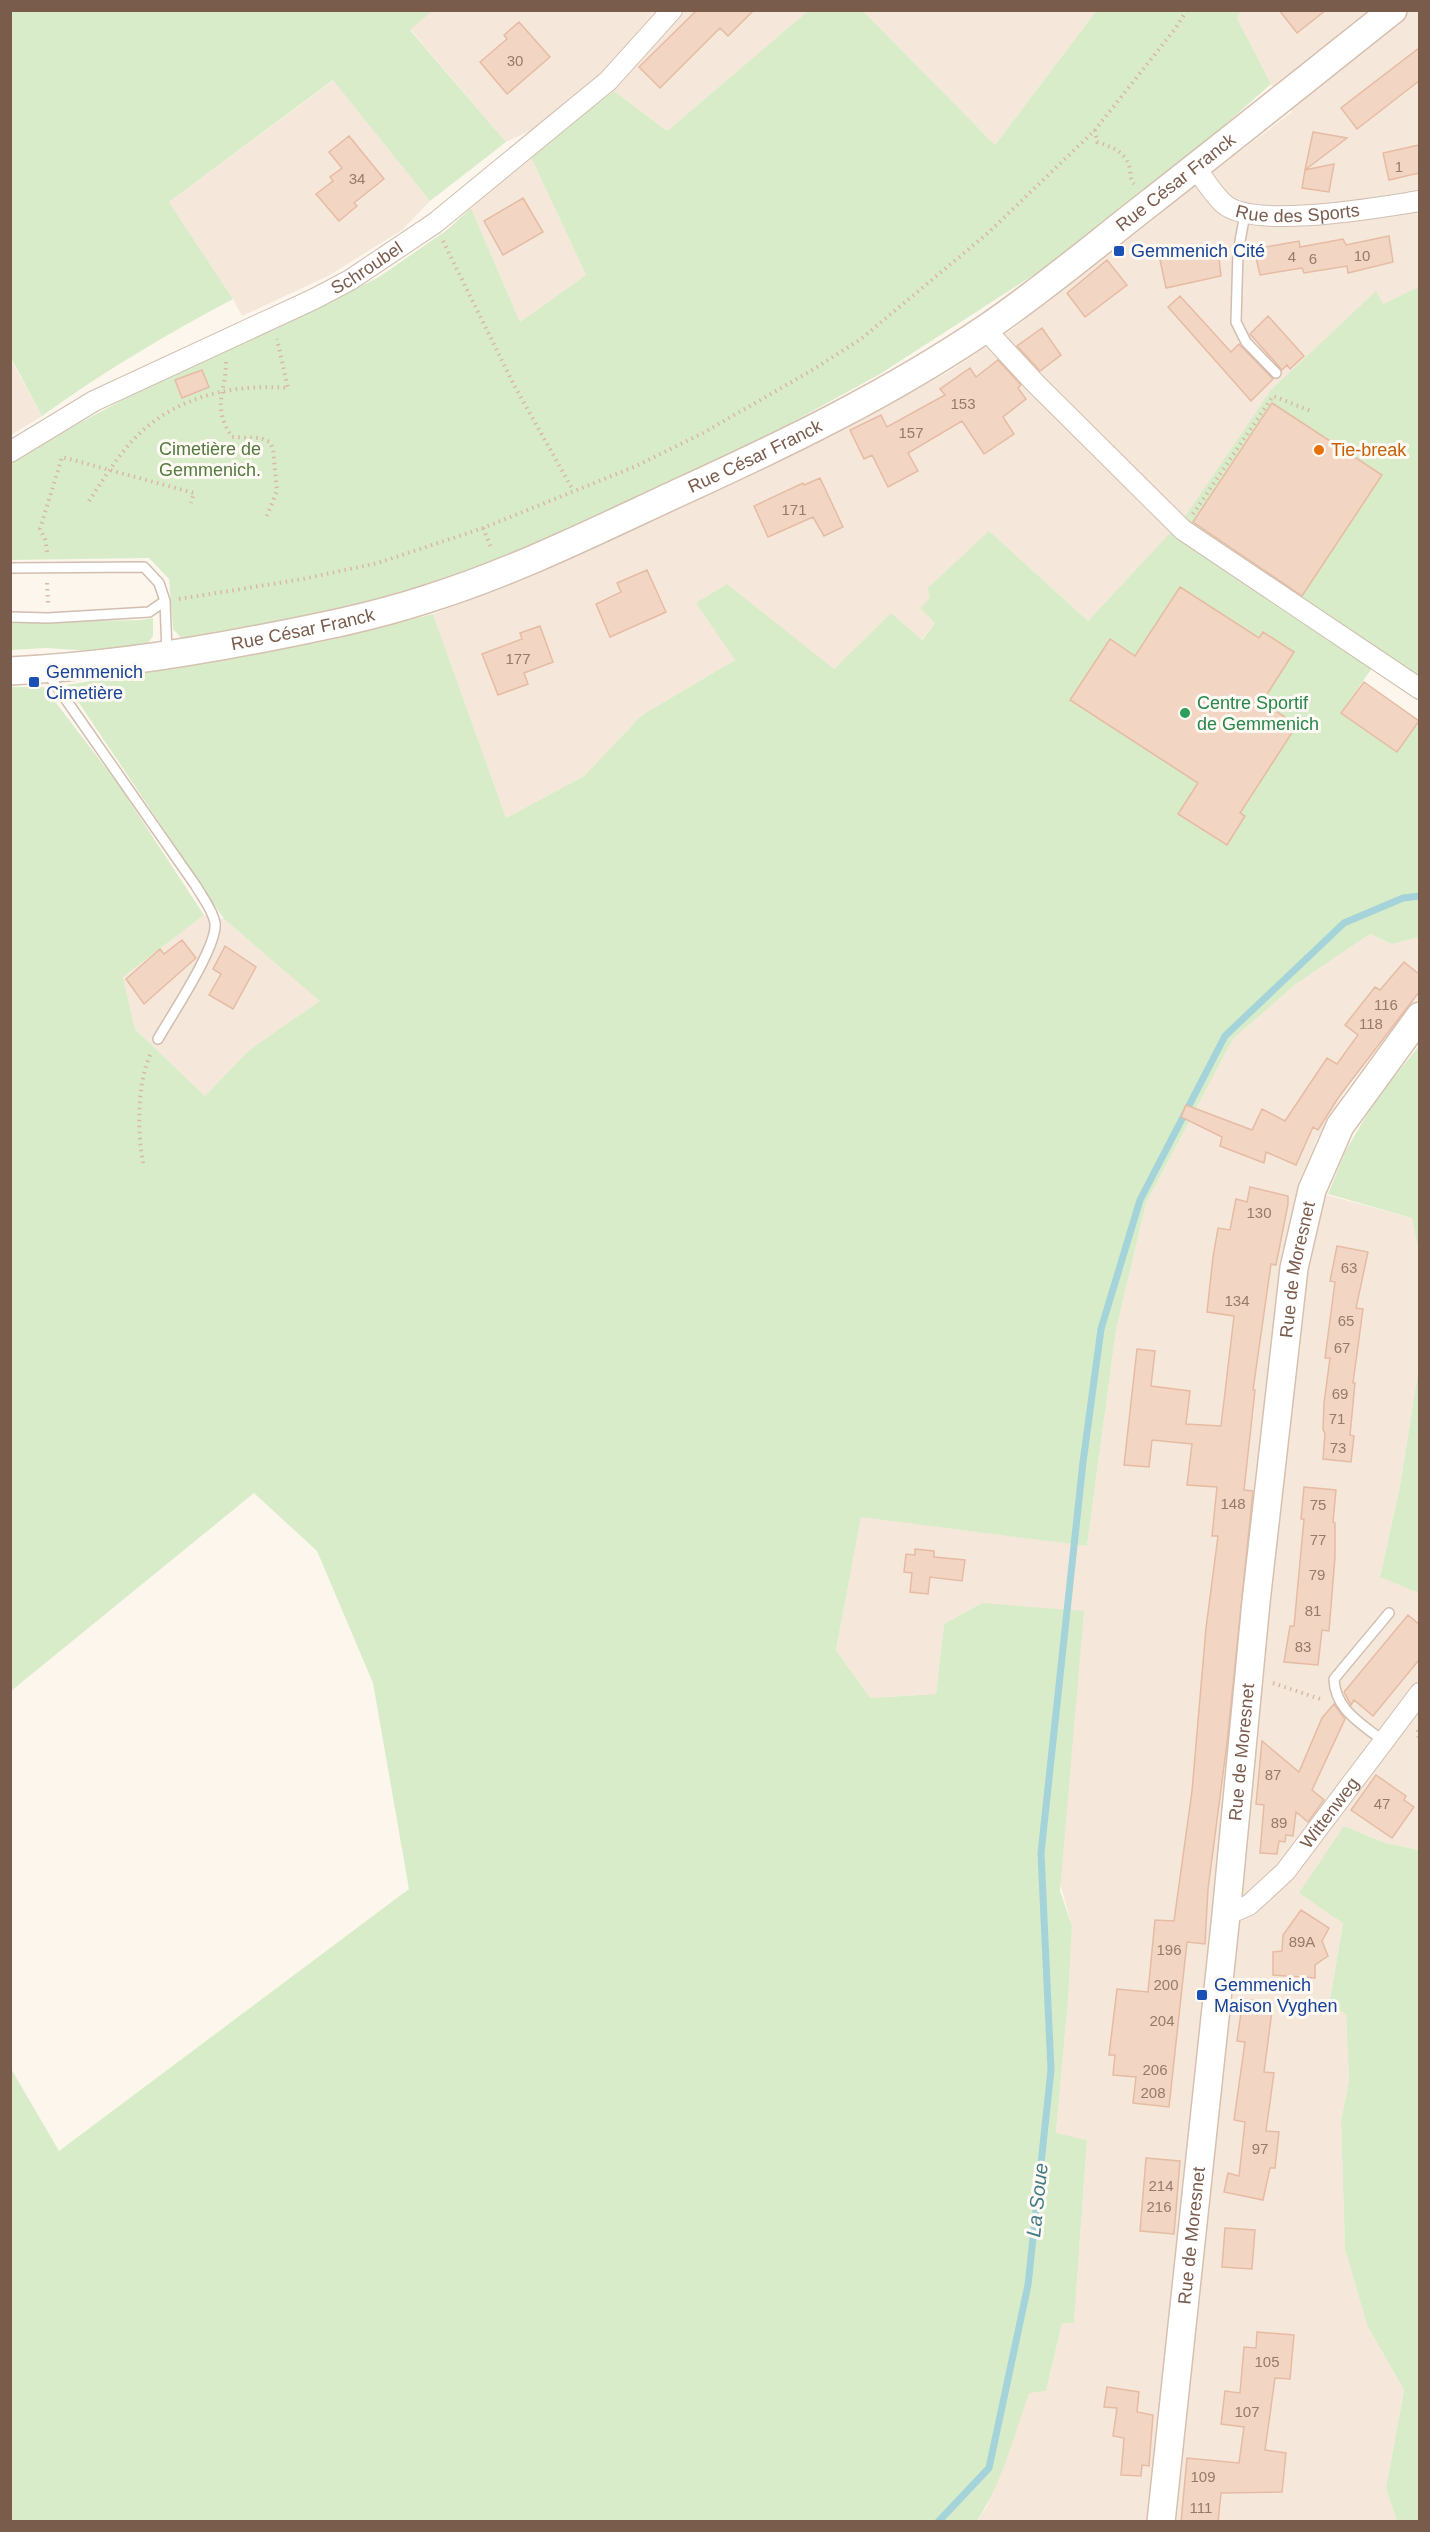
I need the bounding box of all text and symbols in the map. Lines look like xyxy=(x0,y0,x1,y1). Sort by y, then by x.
house number: 30 xyxy=(507,52,523,69)
street label: Rue César Franck xyxy=(1112,129,1240,235)
house number: 1 xyxy=(1395,158,1403,175)
house number: 34 xyxy=(349,170,365,187)
street label: Rue des Sports xyxy=(1234,200,1361,226)
street label: Schroubel xyxy=(328,238,406,298)
place label: Gemmenich Cité xyxy=(1131,241,1265,261)
marker: Gemmenich Cité xyxy=(1112,244,1126,258)
house number: 10 xyxy=(1354,247,1370,264)
house number: 4 xyxy=(1288,248,1296,265)
house number: 6 xyxy=(1309,250,1317,267)
house number: 153 xyxy=(950,395,976,412)
street label: Rue César Franck xyxy=(685,415,826,497)
house number: 157 xyxy=(898,424,924,441)
park label: Cimetière de Gemmenich. xyxy=(159,439,261,480)
place label: Tie-break xyxy=(1331,440,1407,460)
marker: Tie-break xyxy=(1312,443,1326,457)
house number: 171 xyxy=(781,501,807,518)
street label: Rue César Franck xyxy=(229,604,378,654)
house number: 177 xyxy=(505,650,531,667)
place label: Gemmenich Cimetière xyxy=(46,662,143,703)
marker: Gemmenich Cimetière xyxy=(27,675,41,689)
place label: Centre Sportif de Gemmenich xyxy=(1197,693,1319,734)
marker: Centre Sportif de Gemmenich xyxy=(1178,706,1192,720)
house number: 116 xyxy=(1374,996,1398,1013)
house number: 118 xyxy=(1359,1015,1383,1032)
street label: Rue de Moresnet xyxy=(1276,1199,1319,1339)
house number: 130 xyxy=(1246,1204,1272,1221)
house number: 63 xyxy=(1341,1259,1357,1276)
house number: 134 xyxy=(1224,1292,1250,1309)
house number: 65 xyxy=(1338,1312,1354,1329)
house number: 67 xyxy=(1334,1339,1350,1356)
house number: 69 xyxy=(1332,1385,1348,1402)
house number: 71 xyxy=(1329,1410,1345,1427)
house number: 73 xyxy=(1330,1439,1346,1456)
house number: 148 xyxy=(1220,1495,1246,1512)
house number: 75 xyxy=(1310,1496,1326,1513)
house number: 77 xyxy=(1310,1531,1326,1548)
house number: 79 xyxy=(1309,1566,1325,1583)
house number: 81 xyxy=(1305,1602,1321,1619)
house number: 83 xyxy=(1295,1638,1311,1655)
street label: Rue de Moresnet xyxy=(1225,1682,1258,1822)
house number: 87 xyxy=(1265,1766,1281,1783)
street label: Wittenweg xyxy=(1296,1773,1363,1852)
house number: 47 xyxy=(1374,1795,1390,1812)
house number: 89 xyxy=(1271,1814,1287,1831)
house number: 89A xyxy=(1289,1933,1315,1950)
house number: 196 xyxy=(1156,1941,1182,1958)
place label: Gemmenich Maison Vyghen xyxy=(1214,1975,1337,2016)
house number: 200 xyxy=(1153,1976,1179,1993)
marker: Gemmenich Maison Vyghen xyxy=(1195,1988,1209,2002)
house number: 204 xyxy=(1149,2012,1175,2029)
house number: 206 xyxy=(1142,2061,1168,2078)
house number: 208 xyxy=(1140,2084,1166,2101)
house number: 97 xyxy=(1252,2140,1268,2157)
water label: La Soue xyxy=(1022,2162,1052,2238)
street label: Rue de Moresnet xyxy=(1174,2166,1209,2305)
house number: 214 xyxy=(1148,2177,1174,2194)
house number: 216 xyxy=(1146,2198,1172,2215)
house number: 105 xyxy=(1254,2353,1280,2370)
house number: 107 xyxy=(1234,2403,1260,2420)
house number: 109 xyxy=(1190,2468,1216,2485)
house number: 111 xyxy=(1190,2499,1212,2516)

